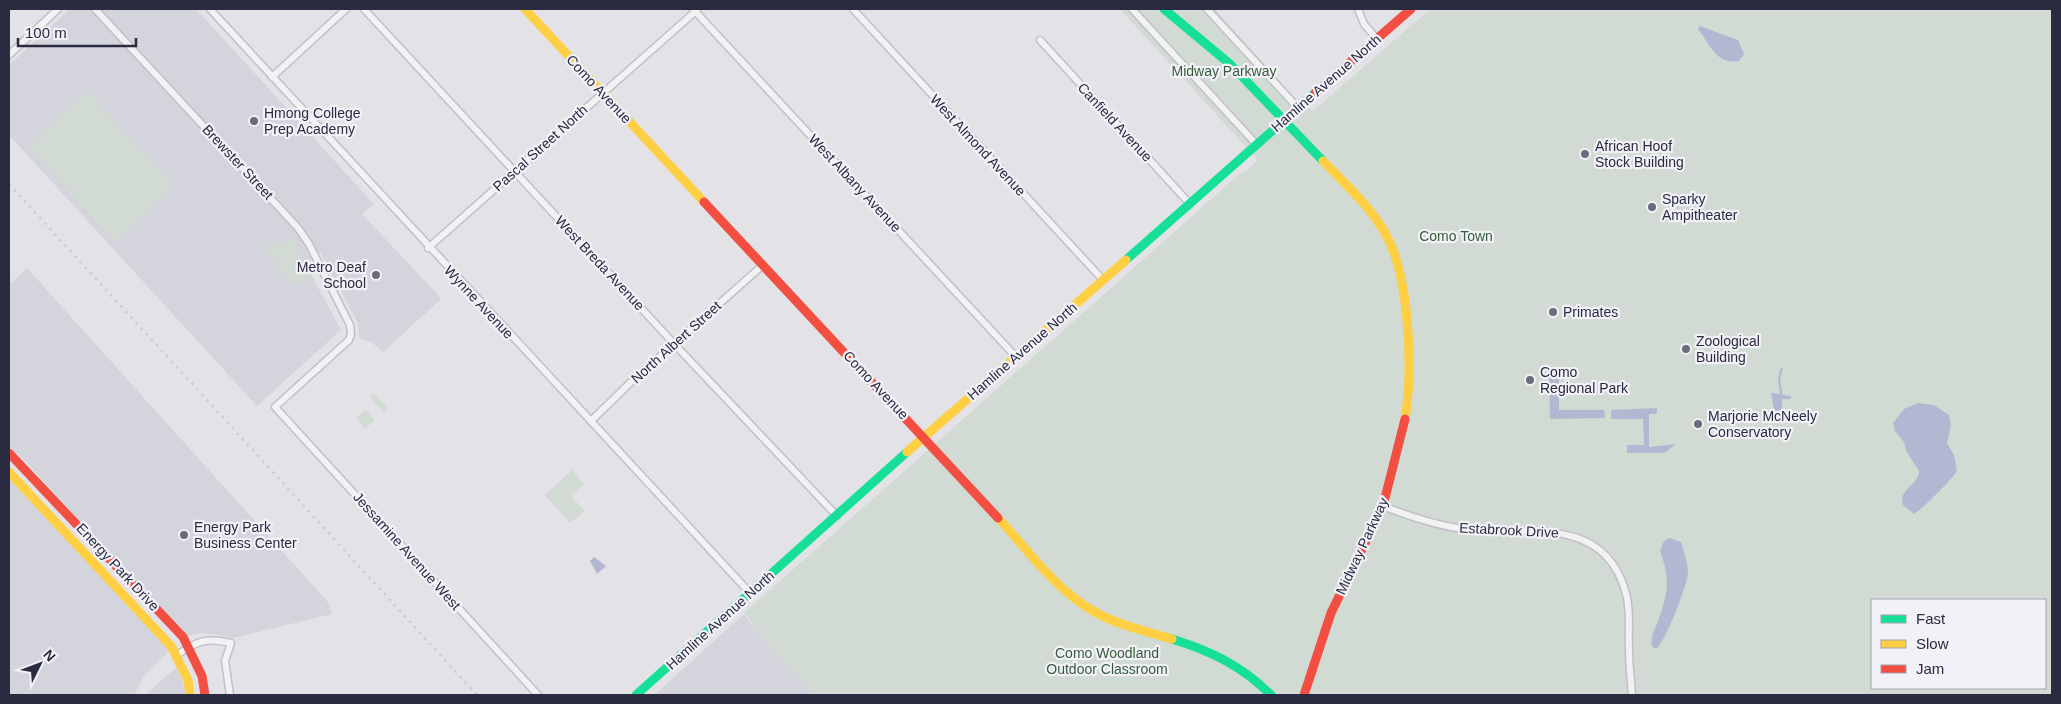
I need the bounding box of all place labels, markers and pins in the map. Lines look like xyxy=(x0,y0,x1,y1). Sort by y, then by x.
place label: Hmong College Prep Academy xyxy=(264,105,361,137)
marker: Hmong College Prep Academy xyxy=(248,115,260,127)
place label: African Hoof Stock Building xyxy=(1595,138,1684,170)
marker: African Hoof Stock Building xyxy=(1579,148,1591,160)
place label: Sparky Ampitheater xyxy=(1662,191,1738,223)
marker: Sparky Ampitheater xyxy=(1646,201,1658,213)
place label: Metro Deaf School xyxy=(297,259,366,291)
marker: Metro Deaf School xyxy=(370,269,382,281)
place label: Primates xyxy=(1563,304,1618,320)
marker: Primates xyxy=(1547,306,1559,318)
place label: Zoological Building xyxy=(1696,333,1760,365)
marker: Zoological Building xyxy=(1680,343,1692,355)
place label: Como Regional Park xyxy=(1540,364,1629,396)
marker: Como Regional Park xyxy=(1524,374,1536,386)
place label: Marjorie McNeely Conservatory xyxy=(1708,408,1817,440)
marker: Marjorie McNeely Conservatory xyxy=(1692,418,1704,430)
place label: Energy Park Business Center xyxy=(194,519,297,551)
marker: Energy Park Business Center xyxy=(178,529,190,541)

